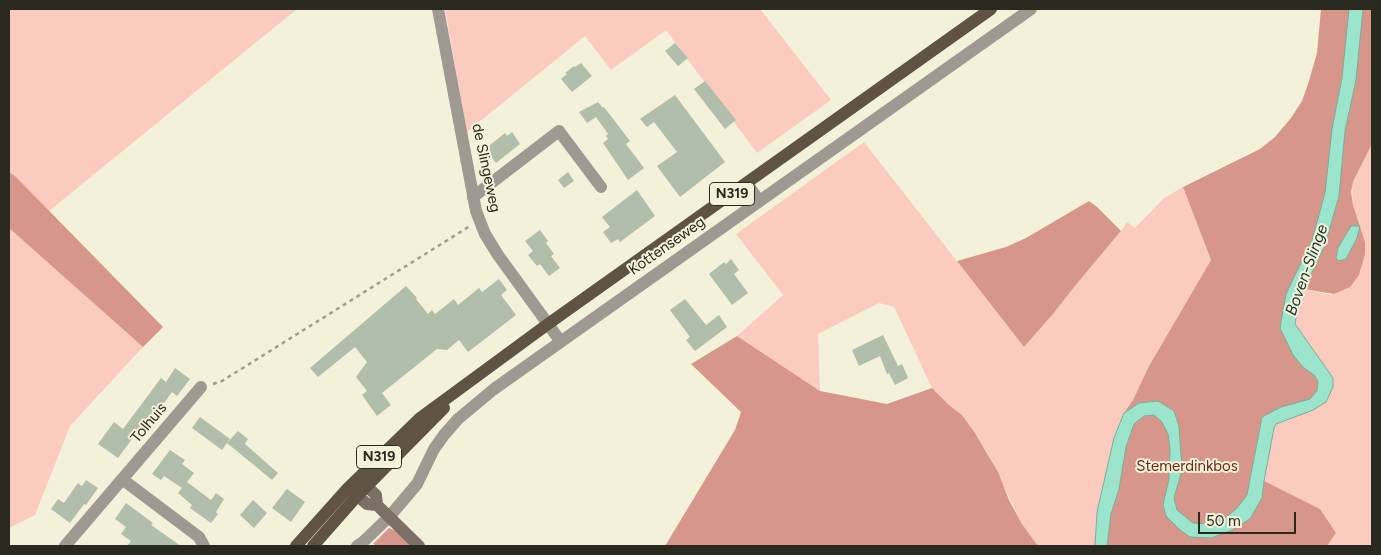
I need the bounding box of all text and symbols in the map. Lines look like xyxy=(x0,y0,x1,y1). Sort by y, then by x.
street label: de Slingeweg xyxy=(468,122,504,214)
road number: N319 xyxy=(710,182,754,205)
street label: Kottenseweg xyxy=(625,213,709,279)
water label: Boven-Slinge xyxy=(1282,222,1332,318)
street label: Tolhuis xyxy=(127,399,171,447)
road number: N319 xyxy=(356,446,402,468)
park label: Stemerdinkbos xyxy=(1136,458,1238,476)
scale bar xyxy=(1201,502,1298,534)
text: 50 m xyxy=(1206,512,1241,530)

